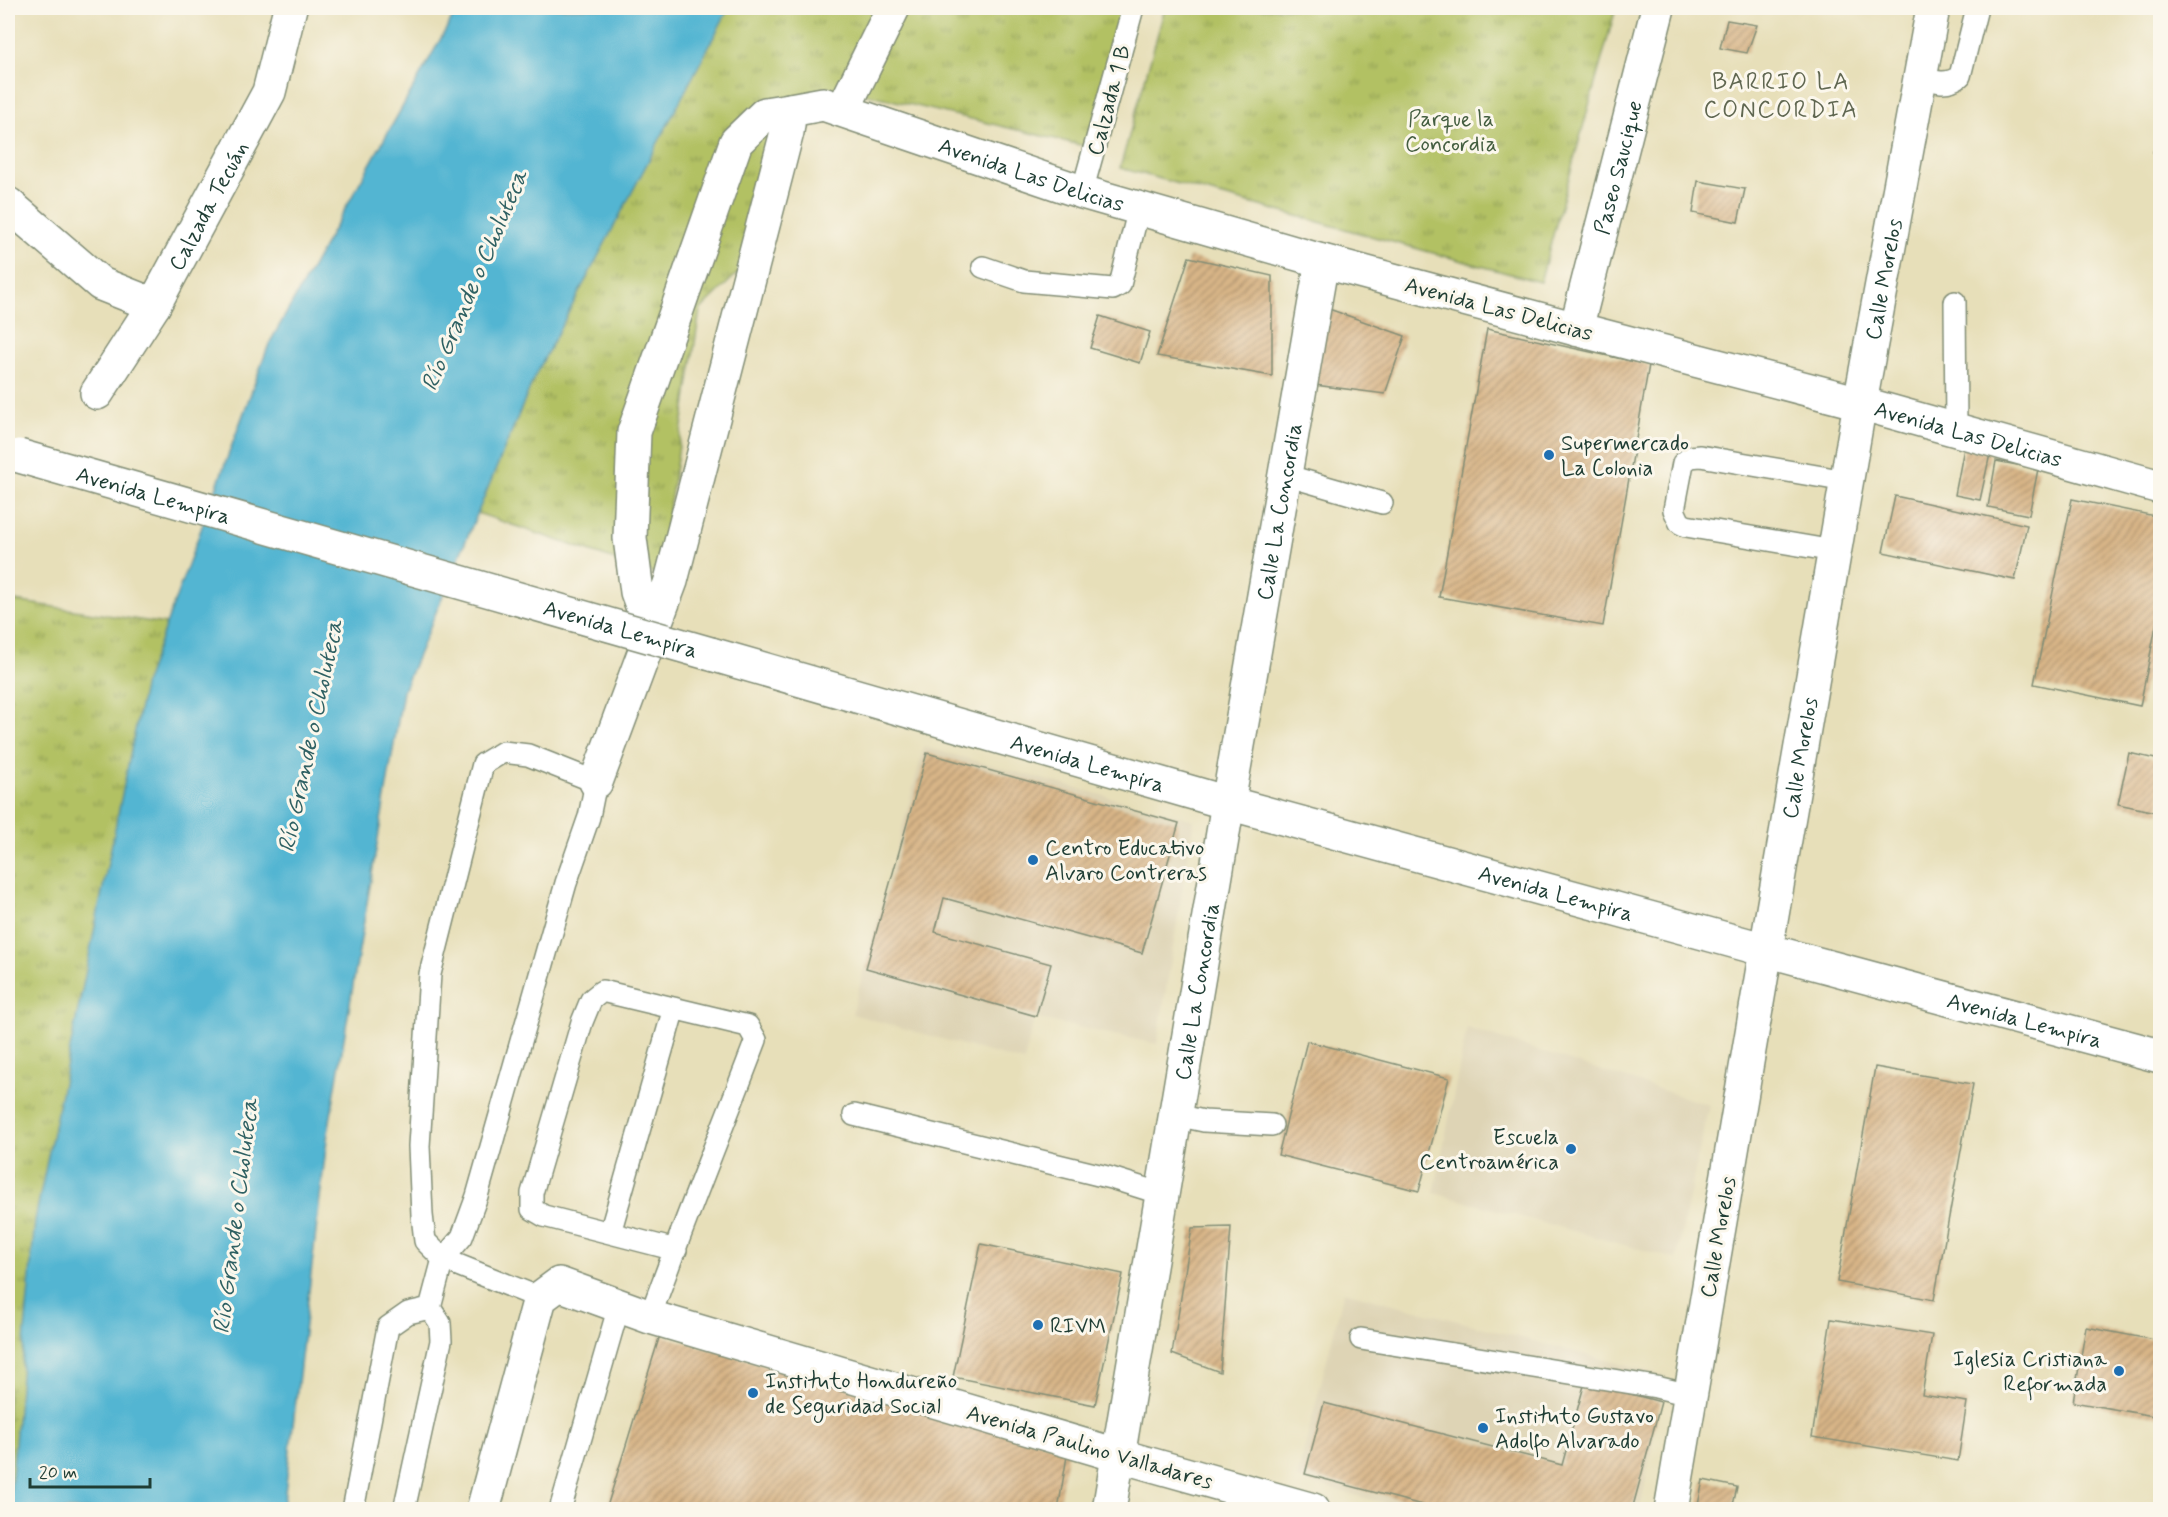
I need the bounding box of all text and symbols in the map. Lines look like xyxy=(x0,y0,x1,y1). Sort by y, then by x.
street label: Calzada 1 B xyxy=(1082,42,1138,159)
district label: BARRIO LA CONCORDIA xyxy=(1704,67,1858,126)
street label: Paseo Saucique xyxy=(1589,98,1650,238)
park label: Parque la Concordia xyxy=(1405,106,1497,159)
street label: Avenida Las Delicias xyxy=(934,132,1127,219)
street label: Calzada Tecuán xyxy=(163,137,256,276)
water label: Río Grande o Choluteca xyxy=(415,164,537,396)
street label: Calle Morelos xyxy=(1860,216,1910,342)
street label: Avenida Las Delicias xyxy=(1401,271,1596,349)
street label: Avenida Las Delicias xyxy=(1871,396,2065,475)
street label: Calle La Concordia xyxy=(1251,421,1310,603)
place label: Supermercado La Colonia xyxy=(1561,430,1689,483)
marker: Supermercado La Colonia xyxy=(1542,448,1556,462)
street label: Avenida Lempira xyxy=(73,461,233,532)
street label: Avenida Lempira xyxy=(540,595,701,665)
water label: Río Grande o Choluteca xyxy=(272,616,352,855)
street label: Calle Morelos xyxy=(1777,695,1825,821)
street label: Avenida Lempira xyxy=(1007,729,1167,800)
place label: Centro Educativo Alvaro Contreras xyxy=(1045,835,1207,888)
marker: Centro Educativo Alvaro Contreras xyxy=(1026,853,1040,867)
street label: Avenida Lempira xyxy=(1475,860,1636,929)
street label: Calle La Concordia xyxy=(1170,901,1227,1083)
street label: Avenida Lempira xyxy=(1944,987,2105,1056)
water label: Río Grande o Choluteca xyxy=(207,1095,267,1336)
place label: Escuela Centroamérica xyxy=(1419,1124,1559,1177)
marker: Escuela Centroamérica xyxy=(1564,1142,1578,1156)
street label: Calle Morelos xyxy=(1695,1174,1743,1300)
place label: RIVM xyxy=(1050,1313,1106,1341)
marker: RIVM xyxy=(1031,1318,1045,1332)
place label: Iglesia Cristiana Reformada xyxy=(1953,1346,2108,1401)
marker: Iglesia Cristiana Reformada xyxy=(2112,1364,2126,1378)
place label: Instituto Hondureño de Seguridad Social xyxy=(765,1368,957,1424)
marker: Instituto Hondureño de Seguridad Social xyxy=(746,1386,760,1400)
street label: Avenida Paulino Valladares xyxy=(963,1399,1216,1497)
place label: Instituto Gustavo Adolfo Alvarado xyxy=(1495,1403,1654,1458)
marker: Instituto Gustavo Adolfo Alvarado xyxy=(1476,1421,1490,1435)
scale bar xyxy=(30,1451,150,1489)
text: 20 m xyxy=(39,1461,77,1485)

